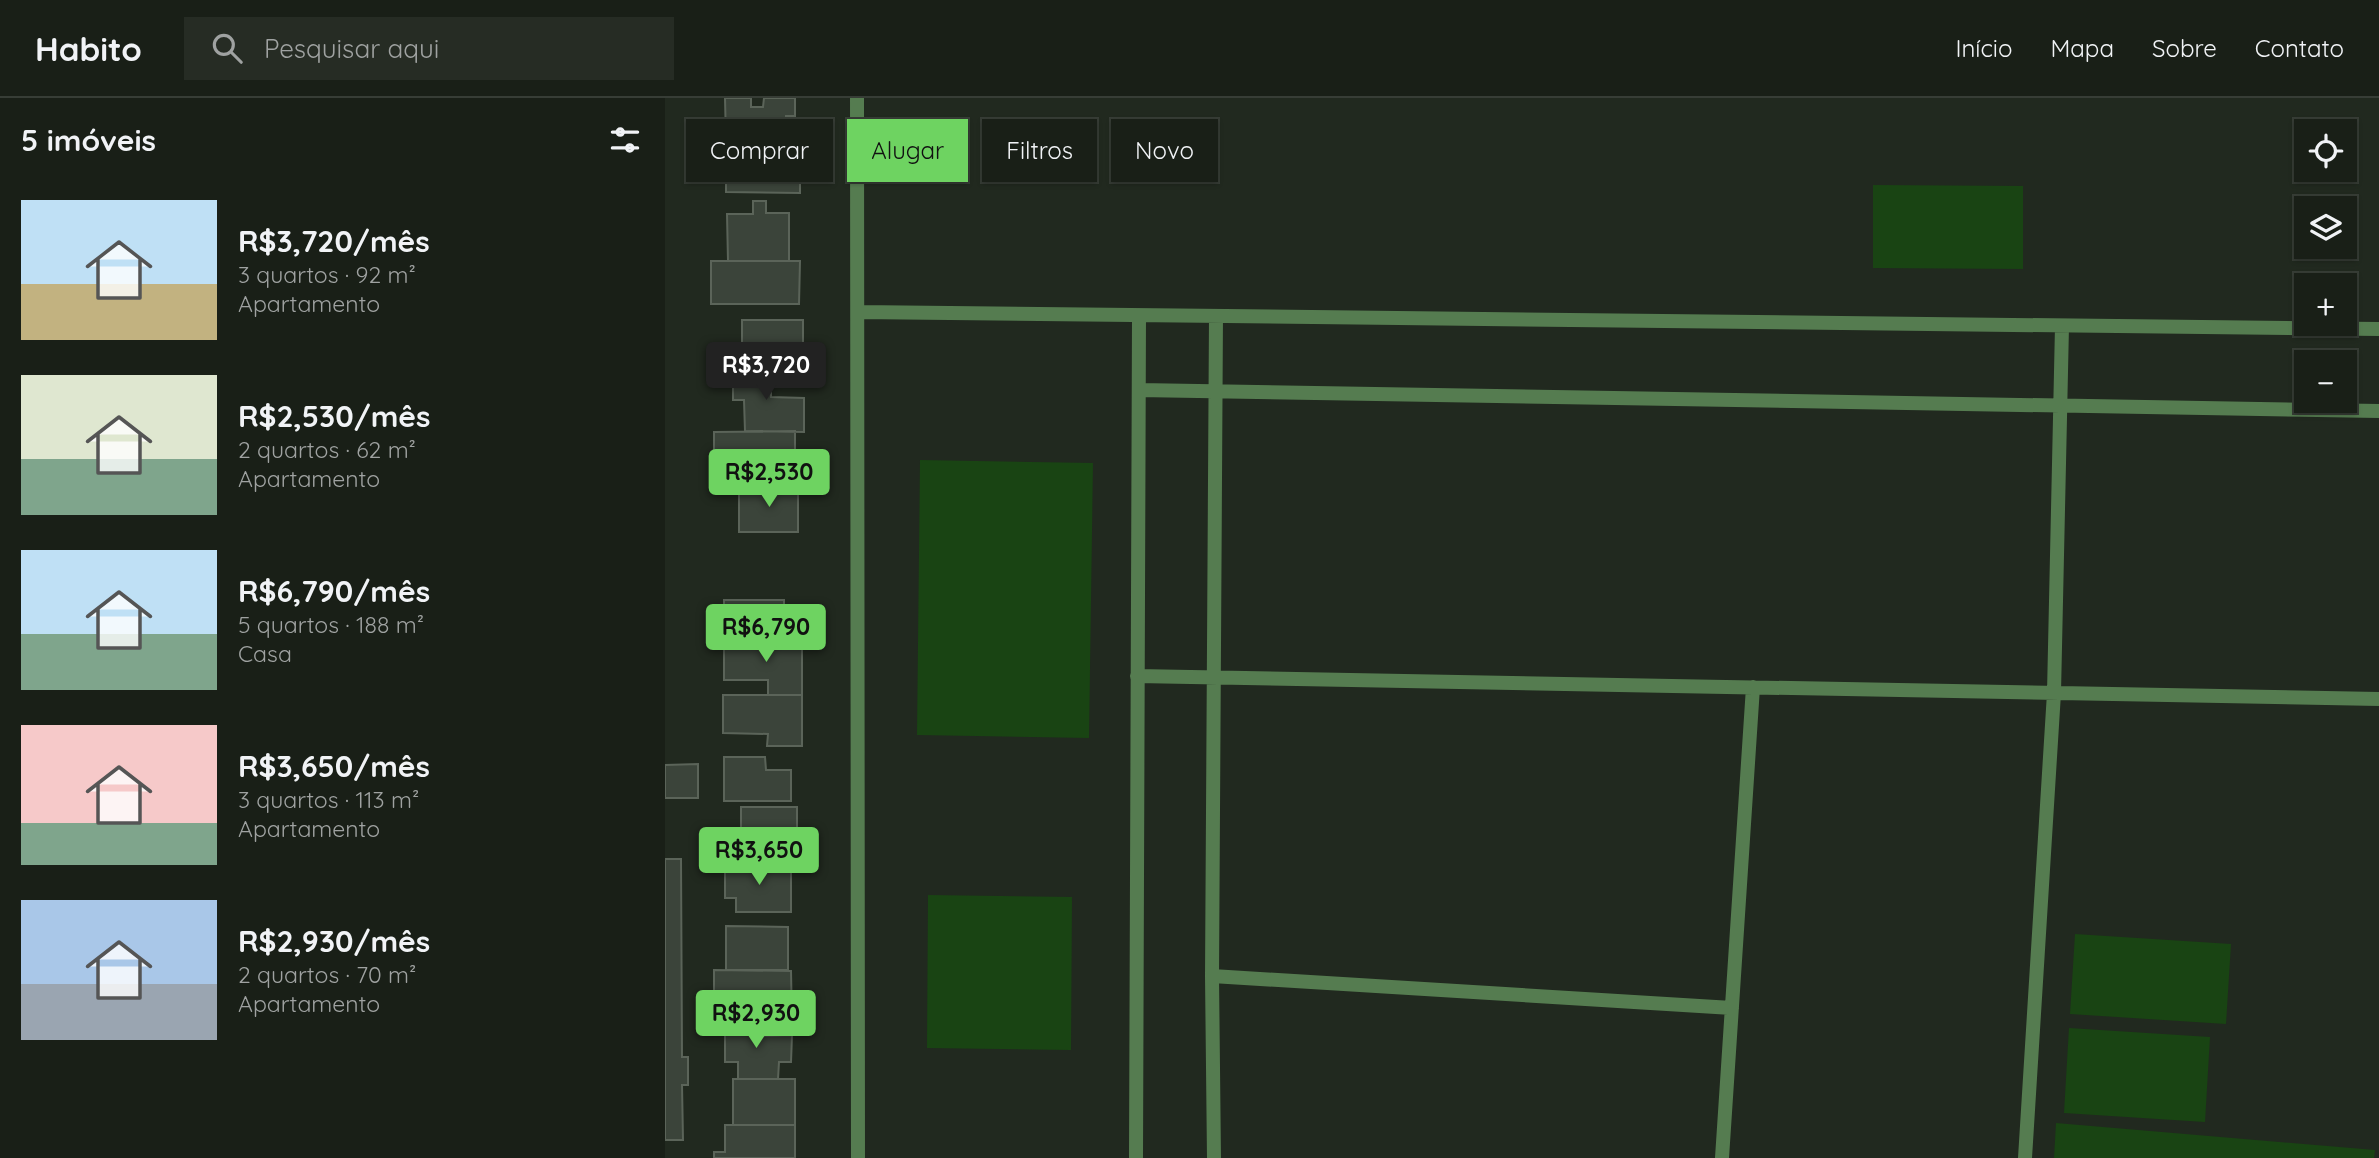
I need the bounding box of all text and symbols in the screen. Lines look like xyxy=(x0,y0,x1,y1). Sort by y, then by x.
search box xyxy=(184,17,674,80)
text: Habito xyxy=(35,28,142,69)
icon: search xyxy=(208,29,246,67)
text: Pesquisar aqui xyxy=(264,32,439,65)
text: Início xyxy=(1955,33,2012,63)
text: Mapa xyxy=(2050,33,2114,63)
text: Sobre xyxy=(2152,33,2217,63)
text: Contato xyxy=(2255,33,2344,63)
chip: Comprar xyxy=(686,119,833,182)
chip: Alugar xyxy=(847,119,968,182)
chip: Filtros xyxy=(982,119,1097,182)
chip: Novo xyxy=(1111,119,1218,182)
map controls xyxy=(2294,119,2357,413)
button: locate xyxy=(2294,119,2357,182)
text: 5 imóveis xyxy=(21,121,156,159)
icon: filters xyxy=(606,121,644,159)
button: layers xyxy=(2294,196,2357,259)
text: R$3,720/mês xyxy=(238,222,430,260)
icon: home xyxy=(77,228,161,312)
text: 3 quartos · 92 m² xyxy=(238,260,416,289)
button: + xyxy=(2294,273,2357,336)
text: Apartamento xyxy=(238,289,380,318)
pin: R$3,720 xyxy=(701,342,831,402)
text: R$3,720 xyxy=(722,350,810,379)
button: − xyxy=(2294,350,2357,413)
text: R$2,530/mês xyxy=(238,397,431,435)
icon: home xyxy=(77,403,161,487)
text: 2 quartos · 62 m² xyxy=(238,435,416,464)
pin: R$2,530 xyxy=(704,450,834,509)
text: R$2,530 xyxy=(725,457,813,486)
text: Apartamento xyxy=(238,464,380,493)
text: R$6,790/mês xyxy=(238,572,430,610)
icon: home xyxy=(77,578,161,662)
pin: R$6,790 xyxy=(701,604,831,664)
text: 5 quartos · 188 m² xyxy=(238,610,424,639)
text: R$6,790 xyxy=(722,612,810,641)
text: Casa xyxy=(238,639,292,668)
text: R$3,650/mês xyxy=(238,747,430,785)
icon: home xyxy=(77,753,161,837)
text: 3 quartos · 113 m² xyxy=(238,785,419,814)
text: Apartamento xyxy=(238,814,380,843)
pin: R$3,650 xyxy=(694,828,824,887)
text: R$3,650 xyxy=(715,835,803,864)
text: R$2,930/mês xyxy=(238,922,430,960)
icon: home xyxy=(77,928,161,1012)
text: 2 quartos · 70 m² xyxy=(238,960,416,989)
text: Apartamento xyxy=(238,989,380,1018)
pin: R$2,930 xyxy=(691,990,821,1050)
text: R$2,930 xyxy=(712,998,800,1027)

